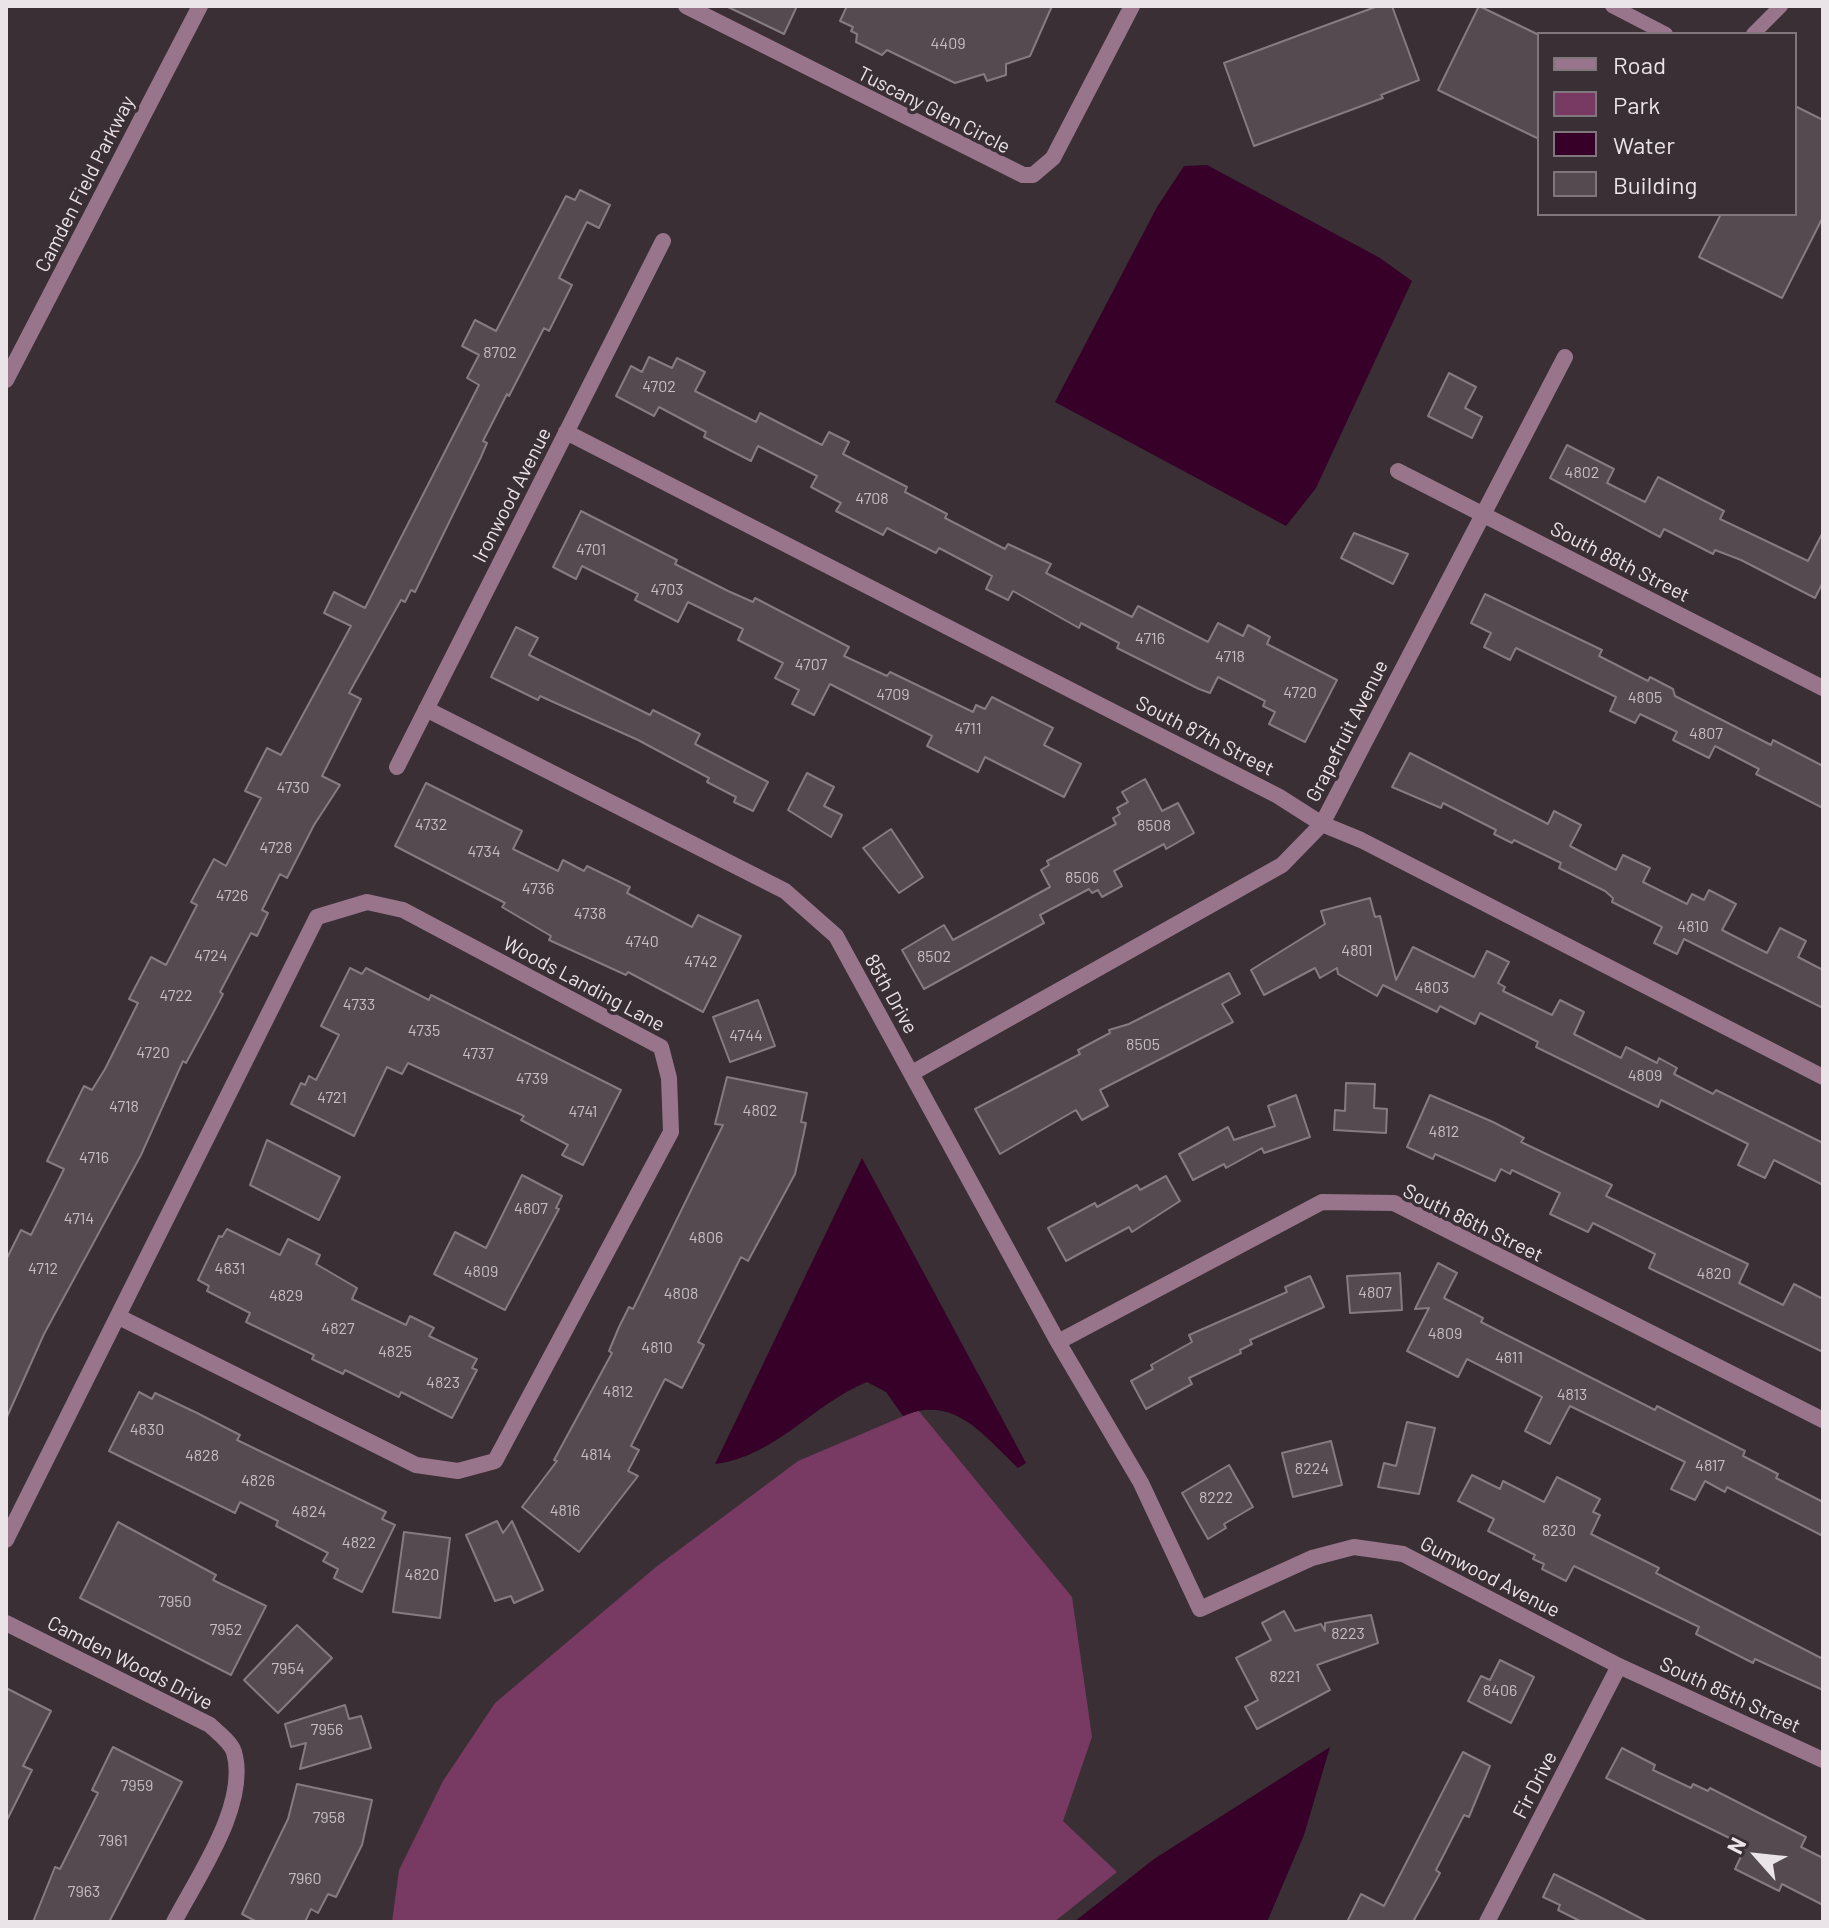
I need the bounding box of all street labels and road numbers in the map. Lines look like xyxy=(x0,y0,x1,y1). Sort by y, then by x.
street label: Tuscany Glen Circle xyxy=(854,61,1014,159)
street label: Camden Field Parkway xyxy=(30,92,140,276)
street label: Ironwood Avenue xyxy=(468,424,556,566)
street label: South 88th Street xyxy=(1546,517,1694,607)
street label: Grapefruit Avenue xyxy=(1301,656,1393,806)
street label: South 87th Street xyxy=(1132,691,1278,781)
street label: Woods Landing Lane xyxy=(499,931,669,1037)
street label: 85th Drive xyxy=(859,950,923,1038)
street label: South 86th Street xyxy=(1399,1179,1547,1267)
street label: Gumwood Avenue xyxy=(1416,1531,1564,1623)
street label: Camden Woods Drive xyxy=(43,1611,217,1715)
street label: South 85th Street xyxy=(1656,1652,1804,1738)
street label: Fir Drive xyxy=(1508,1747,1562,1823)

